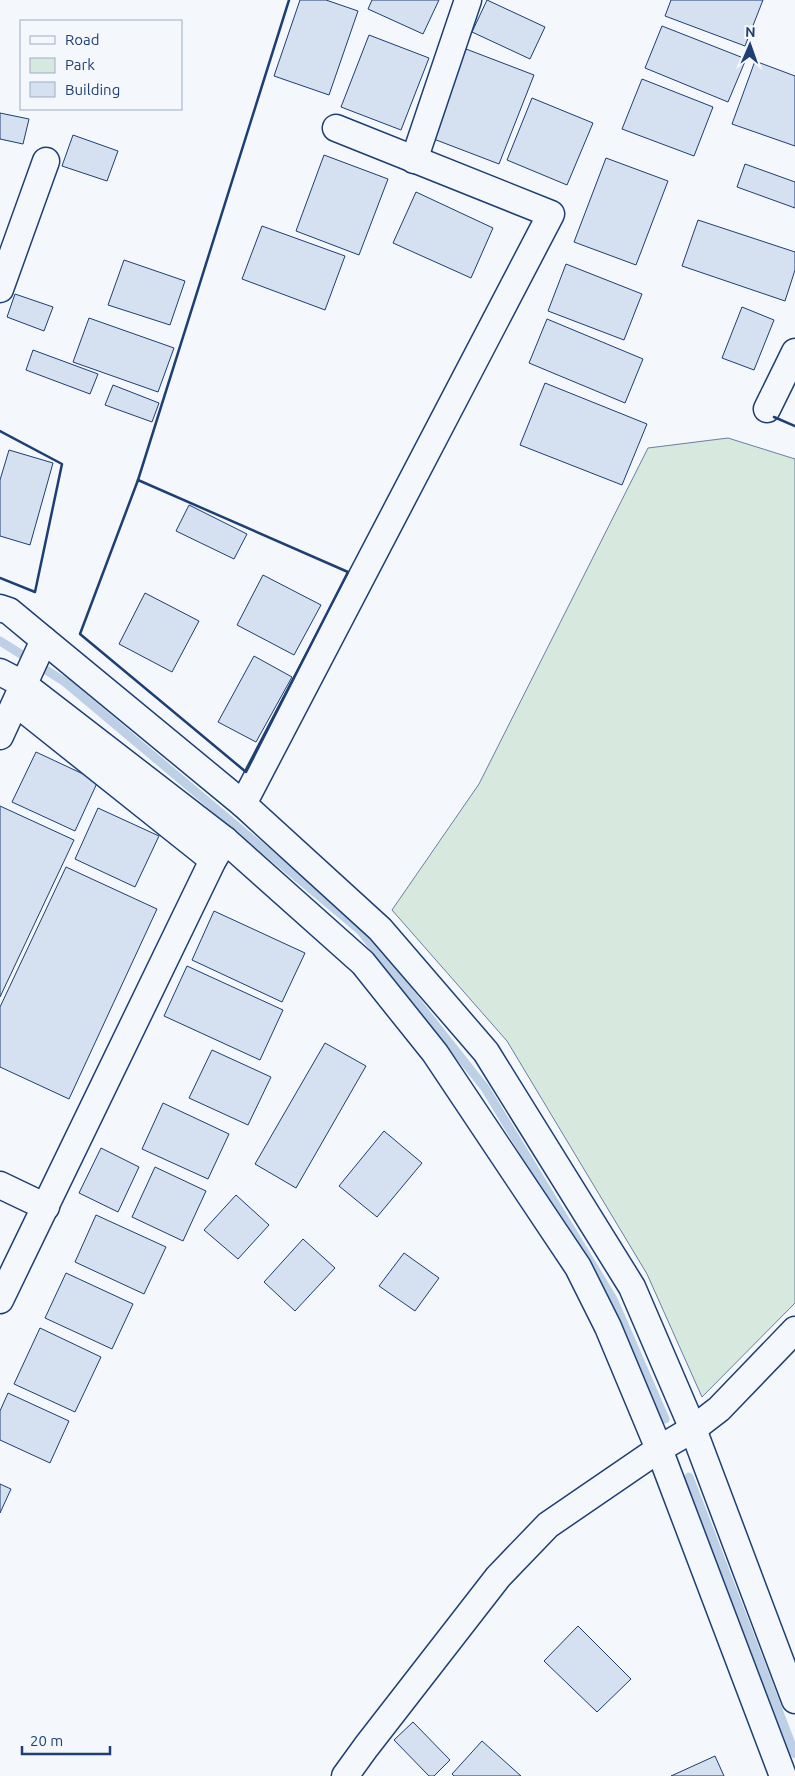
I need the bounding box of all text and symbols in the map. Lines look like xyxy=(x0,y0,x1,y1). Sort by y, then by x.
legend xyxy=(20,20,182,110)
north arrow xyxy=(725,20,775,70)
text: N xyxy=(745,24,756,40)
text: Road xyxy=(65,31,100,48)
text: Park xyxy=(65,56,95,73)
text: Building xyxy=(65,81,120,98)
scale bar xyxy=(22,1724,110,1756)
text: 20 m xyxy=(30,1732,63,1749)

